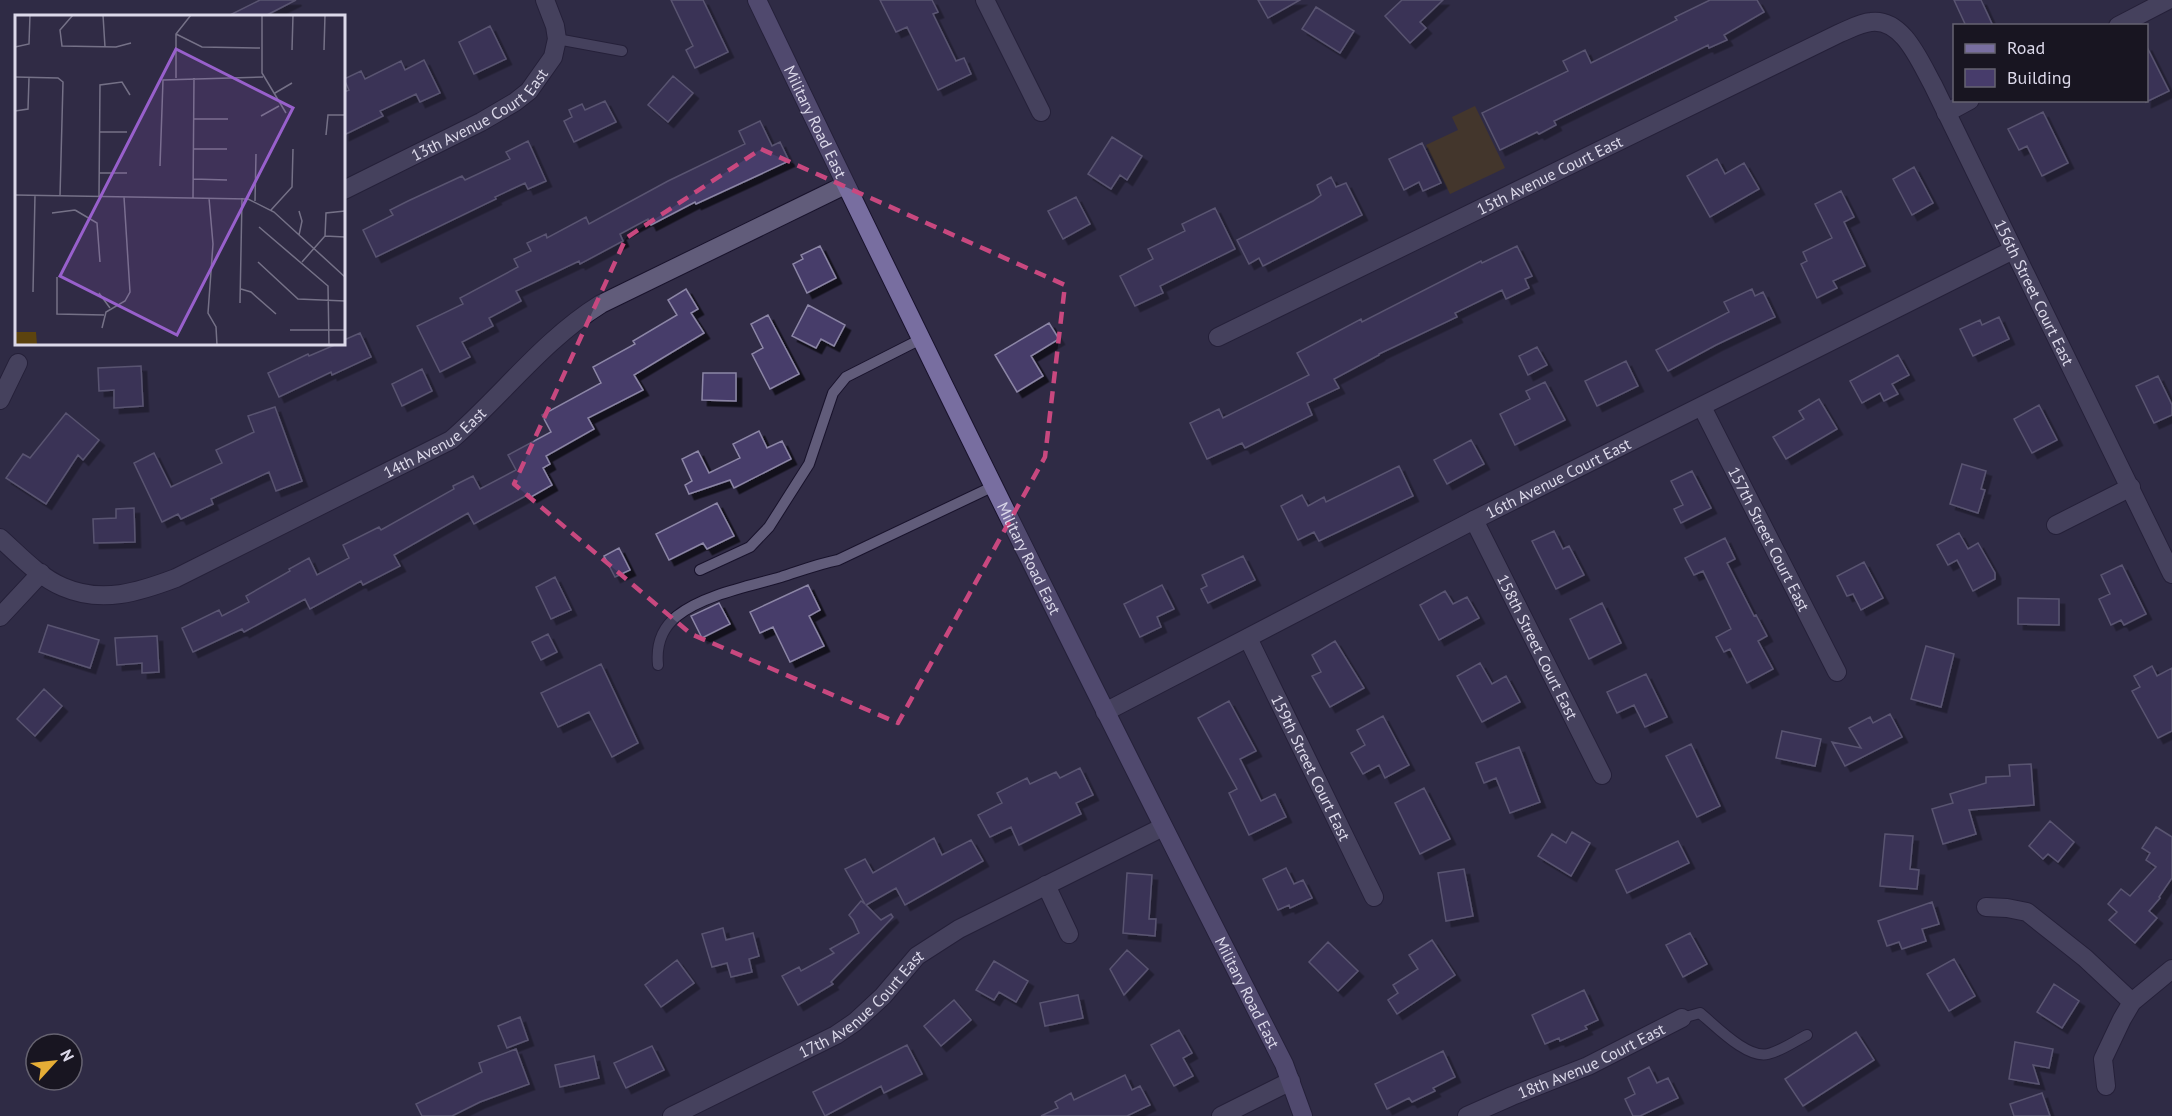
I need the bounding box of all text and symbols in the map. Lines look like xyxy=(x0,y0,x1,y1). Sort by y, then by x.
inset map xyxy=(15,15,345,345)
legend xyxy=(1953,24,2148,102)
text: Road xyxy=(2007,36,2045,59)
street label: Military Road East xyxy=(780,62,851,182)
street label: 13th Avenue Court East xyxy=(408,64,552,165)
text: Building xyxy=(2007,66,2071,89)
street label: 15th Avenue Court East xyxy=(1473,131,1626,219)
street label: 156th Street Court East xyxy=(1990,216,2079,369)
street label: 14th Avenue East xyxy=(380,403,490,482)
street label: 16th Avenue Court East xyxy=(1482,433,1635,523)
street label: 157th Street Court East xyxy=(1724,463,1815,615)
street label: Military Road East xyxy=(993,499,1066,618)
street label: 158th Street Court East xyxy=(1493,571,1583,723)
street label: 159th Street Court East xyxy=(1267,691,1355,844)
street label: Military Road East xyxy=(1211,933,1285,1052)
street label: 17th Avenue Court East xyxy=(795,945,927,1062)
street label: 18th Avenue Court East xyxy=(1515,1018,1669,1103)
north arrow xyxy=(24,1032,84,1092)
text: N xyxy=(56,1046,79,1064)

